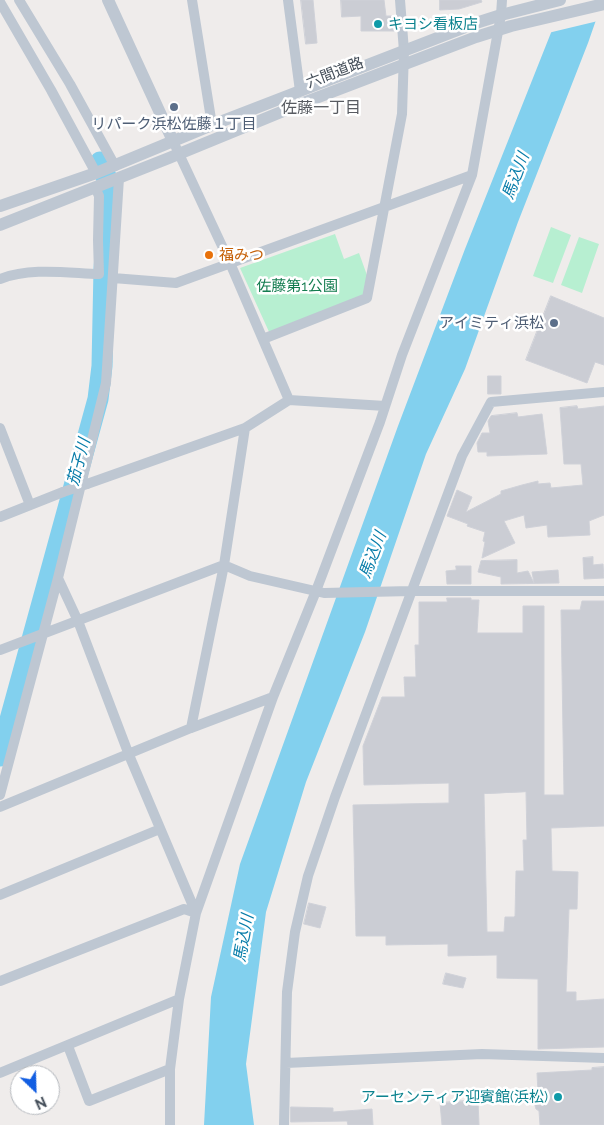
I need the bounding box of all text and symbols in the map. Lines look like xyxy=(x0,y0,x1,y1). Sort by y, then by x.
place label: キヨシ看板店 xyxy=(388,15,478,33)
marker: キヨシ看板店 xyxy=(372,18,384,30)
street label: 六間道路 xyxy=(304,54,366,92)
district label: 佐藤一丁目 xyxy=(281,98,361,118)
marker: リパーク浜松佐藤１丁目 xyxy=(168,101,180,113)
place label: リパーク浜松佐藤１丁目 xyxy=(92,115,256,133)
water label: 馬込川 xyxy=(498,150,534,202)
place label: 福みつ xyxy=(219,246,264,264)
marker: 福みつ xyxy=(203,249,215,261)
park label: 佐藤第1公園 xyxy=(256,277,338,295)
place label: アイミティ浜松 xyxy=(439,314,544,332)
marker: アイミティ浜松 xyxy=(548,317,560,329)
water label: 茄子川 xyxy=(64,436,94,488)
water label: 馬込川 xyxy=(355,529,391,581)
water label: 馬込川 xyxy=(230,913,258,963)
north arrow xyxy=(10,1065,60,1115)
place label: アーセンティア迎賓館(浜松) xyxy=(361,1088,548,1106)
marker: アーセンティア迎賓館(浜松) xyxy=(552,1091,564,1103)
text: N xyxy=(33,1093,49,1112)

